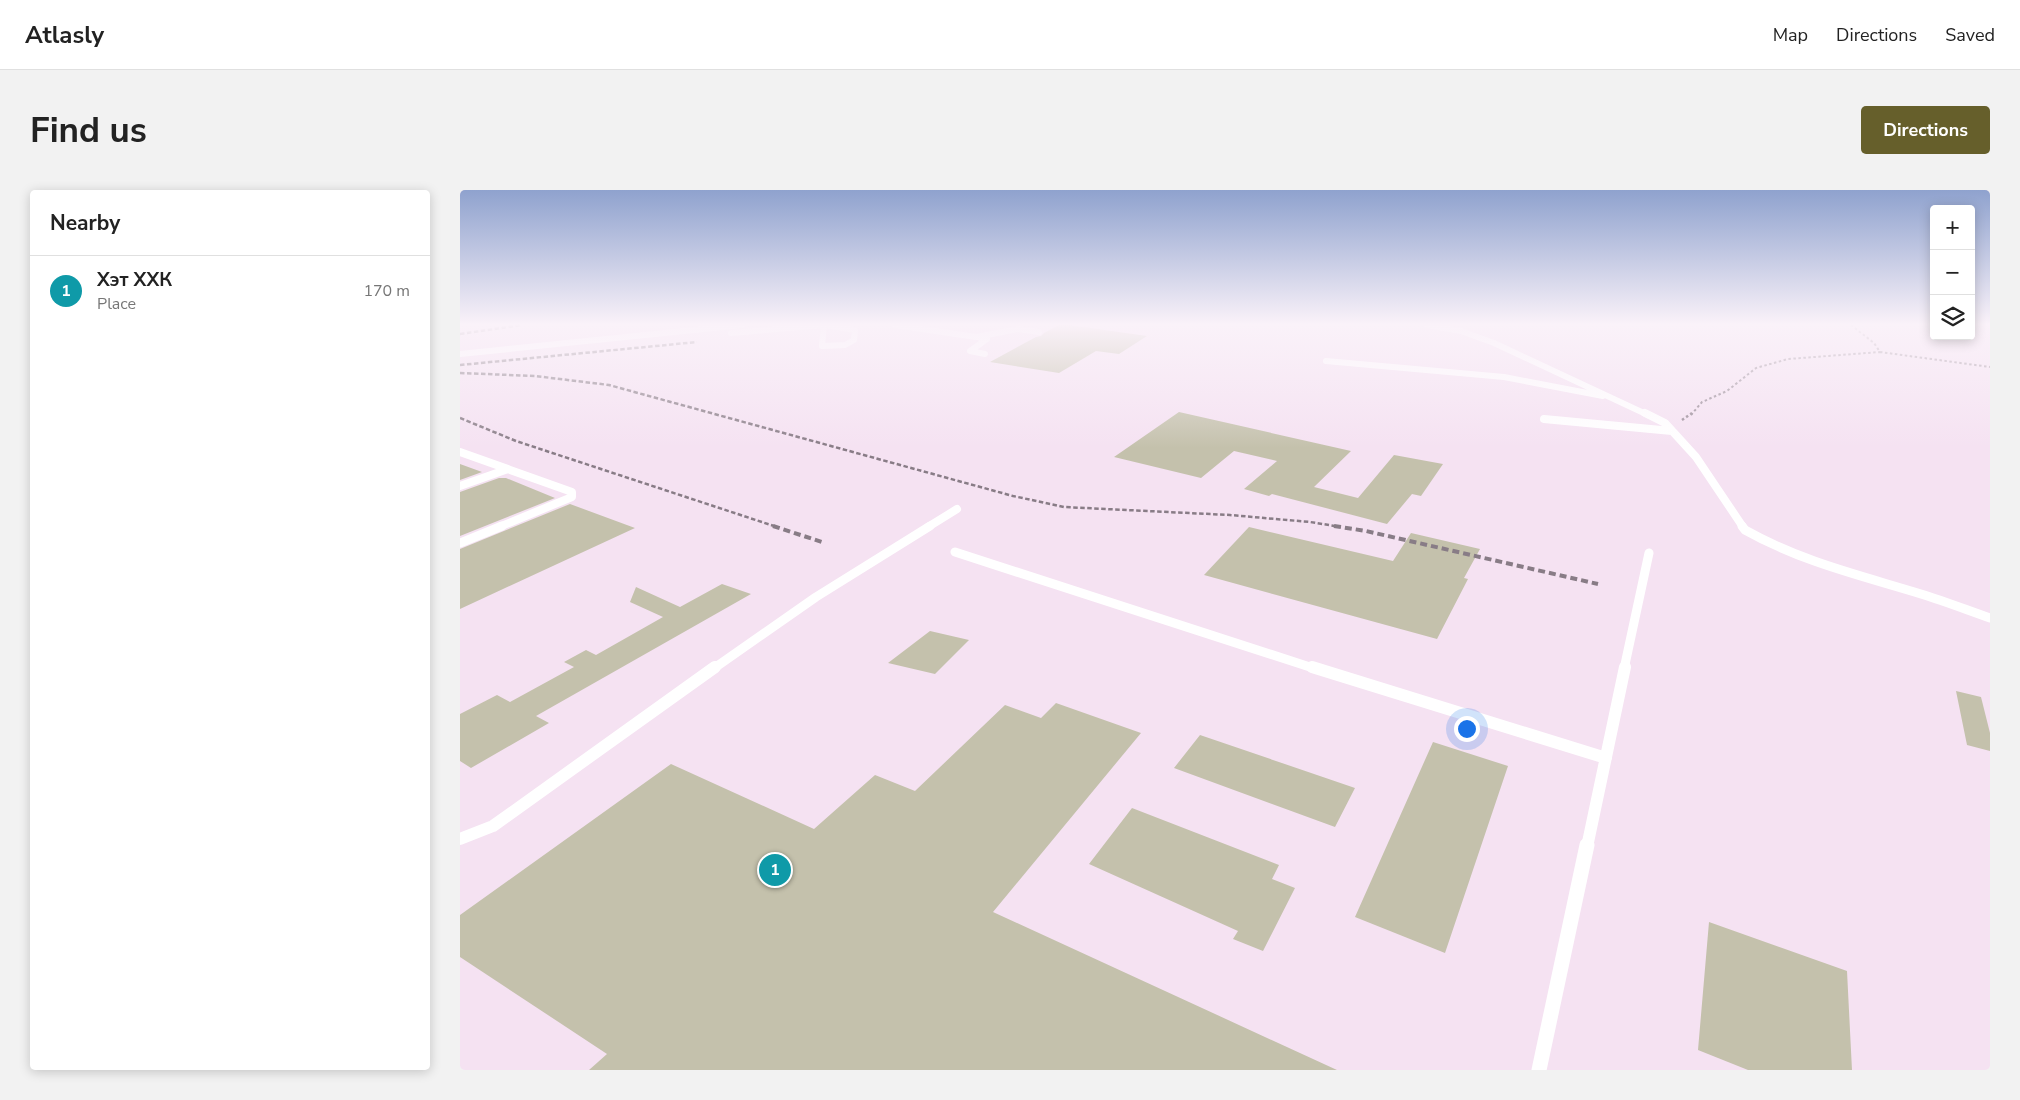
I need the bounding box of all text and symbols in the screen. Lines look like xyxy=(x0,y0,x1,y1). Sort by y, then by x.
text: Atlasly xyxy=(25,19,104,51)
text: Map xyxy=(1773,23,1808,47)
text: Directions xyxy=(1836,23,1917,47)
text: Saved xyxy=(1945,23,1995,47)
button: Directions xyxy=(1861,106,1990,154)
text: Find us xyxy=(30,107,147,154)
map controls xyxy=(1930,205,1975,340)
button: + xyxy=(1930,205,1975,250)
text: Nearby xyxy=(50,209,120,237)
button: − xyxy=(1930,250,1975,295)
text: Хэт ХХК xyxy=(97,267,172,293)
text: 1 xyxy=(61,280,71,302)
text: 170 m xyxy=(363,280,410,302)
text: Place xyxy=(97,293,136,315)
button: layers xyxy=(1930,295,1975,340)
your location xyxy=(1454,716,1480,742)
pin: 1 xyxy=(759,851,791,889)

